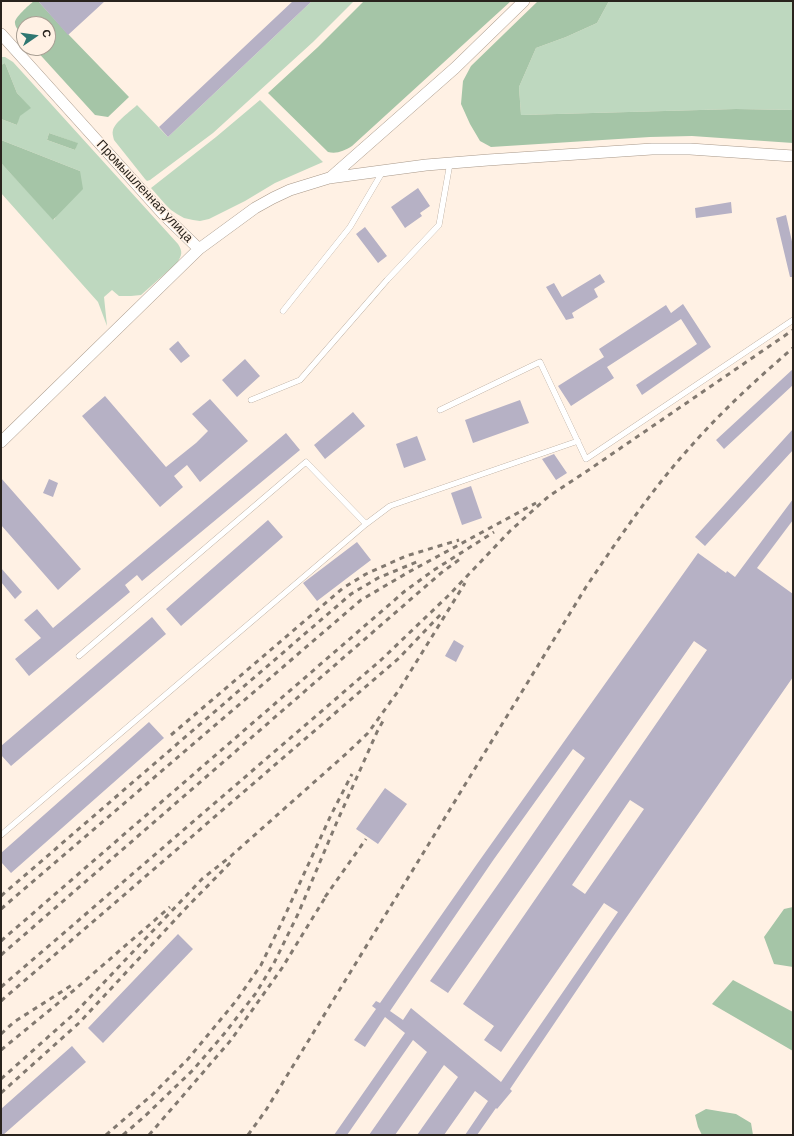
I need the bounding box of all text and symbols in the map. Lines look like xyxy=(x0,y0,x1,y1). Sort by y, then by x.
north arrow xyxy=(16,16,56,56)
text: С xyxy=(40,28,54,39)
street label: Промышленная улица xyxy=(94,137,196,245)

